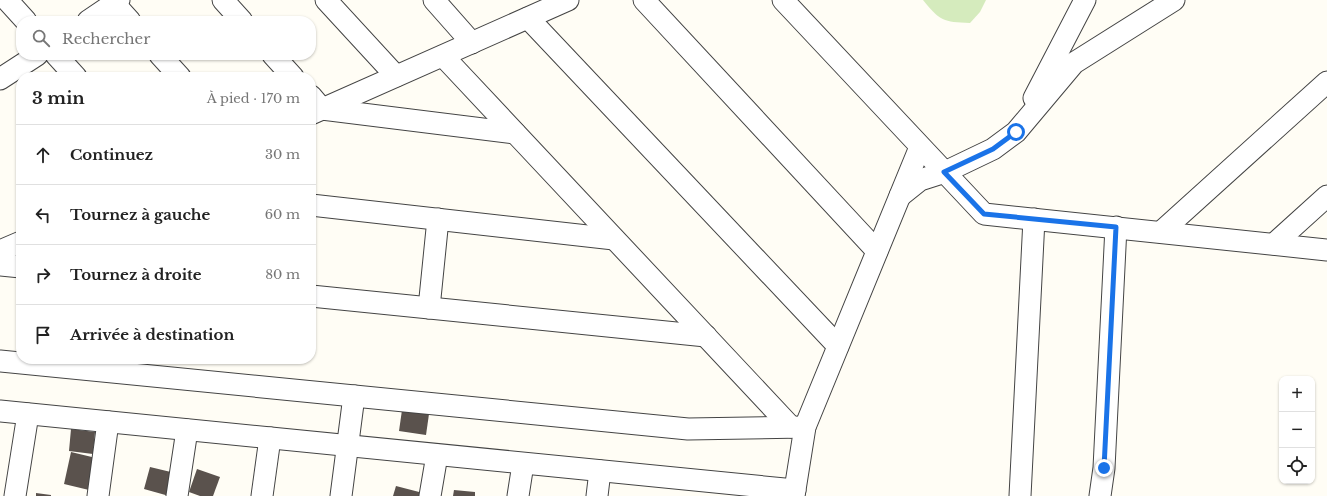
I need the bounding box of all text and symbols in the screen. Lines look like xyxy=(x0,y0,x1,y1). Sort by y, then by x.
search box xyxy=(16,16,316,60)
icon: search xyxy=(30,27,52,49)
text: Rechercher xyxy=(62,29,150,48)
text: 3 min xyxy=(32,88,85,109)
text: À pied · 170 m xyxy=(207,90,300,107)
route start xyxy=(1007,123,1025,141)
icon: ahead xyxy=(32,144,54,166)
text: Continuez xyxy=(70,145,153,164)
text: 30 m xyxy=(265,146,300,163)
icon: left xyxy=(32,204,54,226)
text: Tournez à gauche xyxy=(70,205,210,224)
text: 60 m xyxy=(265,206,300,223)
icon: right xyxy=(32,264,54,286)
text: Tournez à droite xyxy=(70,265,202,284)
text: 80 m xyxy=(265,266,300,283)
icon: arrive xyxy=(32,324,54,346)
text: Arrivée à destination xyxy=(70,325,234,344)
map controls xyxy=(1279,376,1315,484)
button: + xyxy=(1279,376,1315,412)
button: − xyxy=(1279,412,1315,448)
button: locate xyxy=(1279,448,1315,484)
route end xyxy=(1095,459,1113,477)

